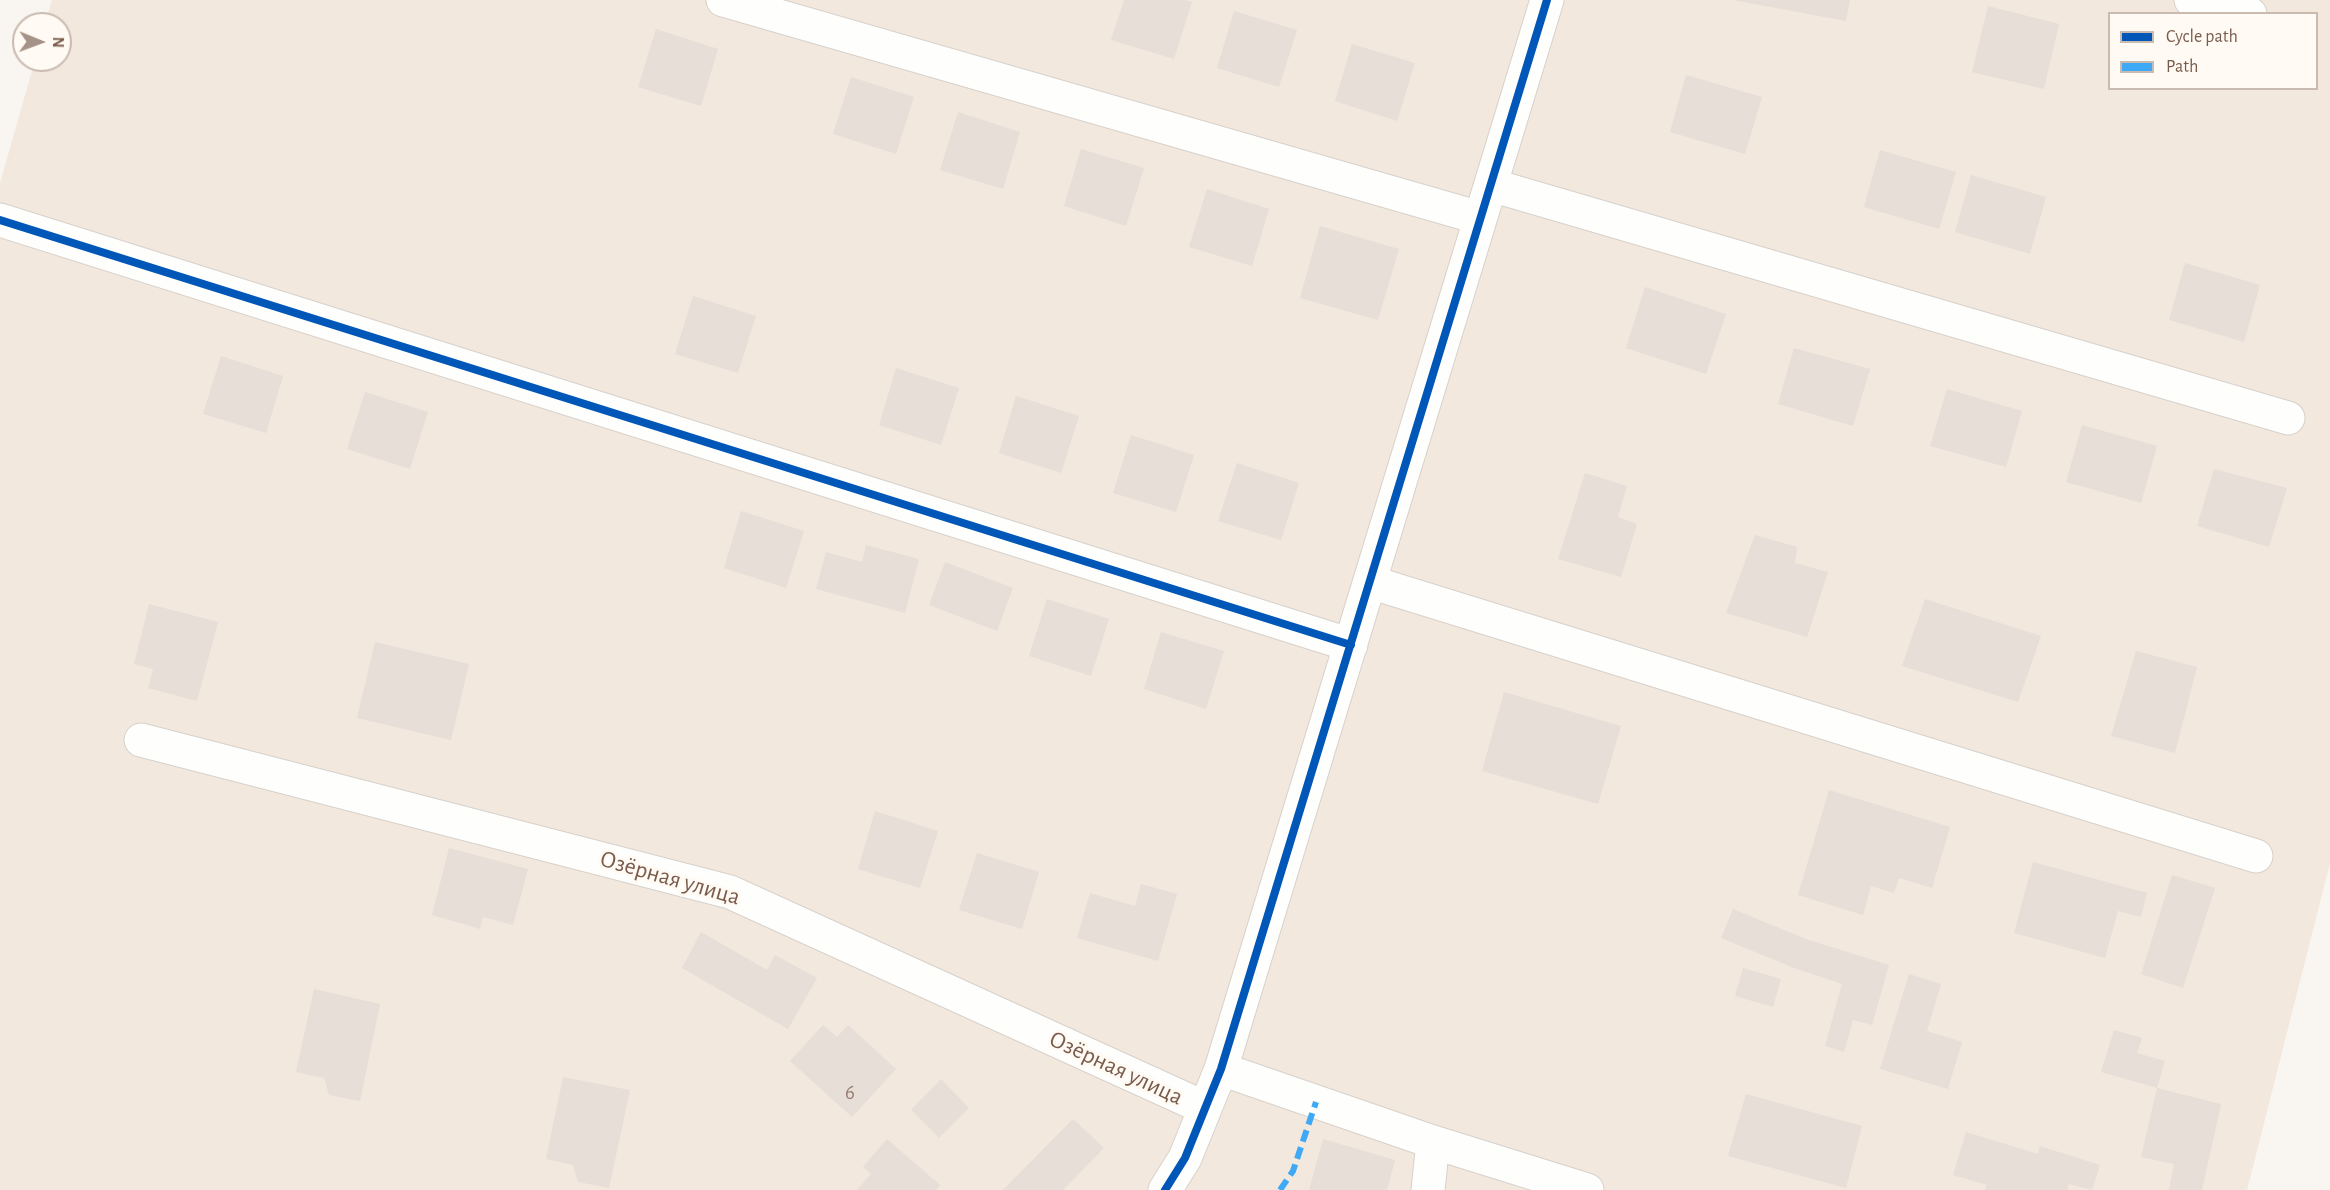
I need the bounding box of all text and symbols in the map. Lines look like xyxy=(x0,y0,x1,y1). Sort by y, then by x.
north arrow xyxy=(12,12,72,72)
legend xyxy=(2108,12,2318,90)
text: Cycle path xyxy=(2166,28,2238,46)
text: N xyxy=(50,37,66,48)
text: Path xyxy=(2166,58,2198,76)
street label: Озёрная улица xyxy=(597,844,743,912)
street label: Озёрная улица xyxy=(1044,1024,1188,1112)
house number: 6 xyxy=(845,1080,855,1106)

